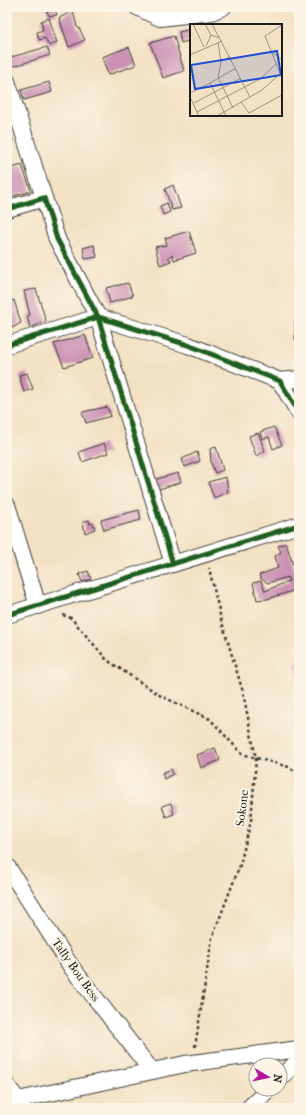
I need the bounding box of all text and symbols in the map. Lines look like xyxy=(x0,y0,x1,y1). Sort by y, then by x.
inset map xyxy=(190,24,282,116)
street label: Sokone xyxy=(233,789,251,827)
street label: Tally Bou Bess xyxy=(49,936,103,1005)
north arrow xyxy=(248,1057,288,1097)
text: N xyxy=(270,1073,284,1084)

